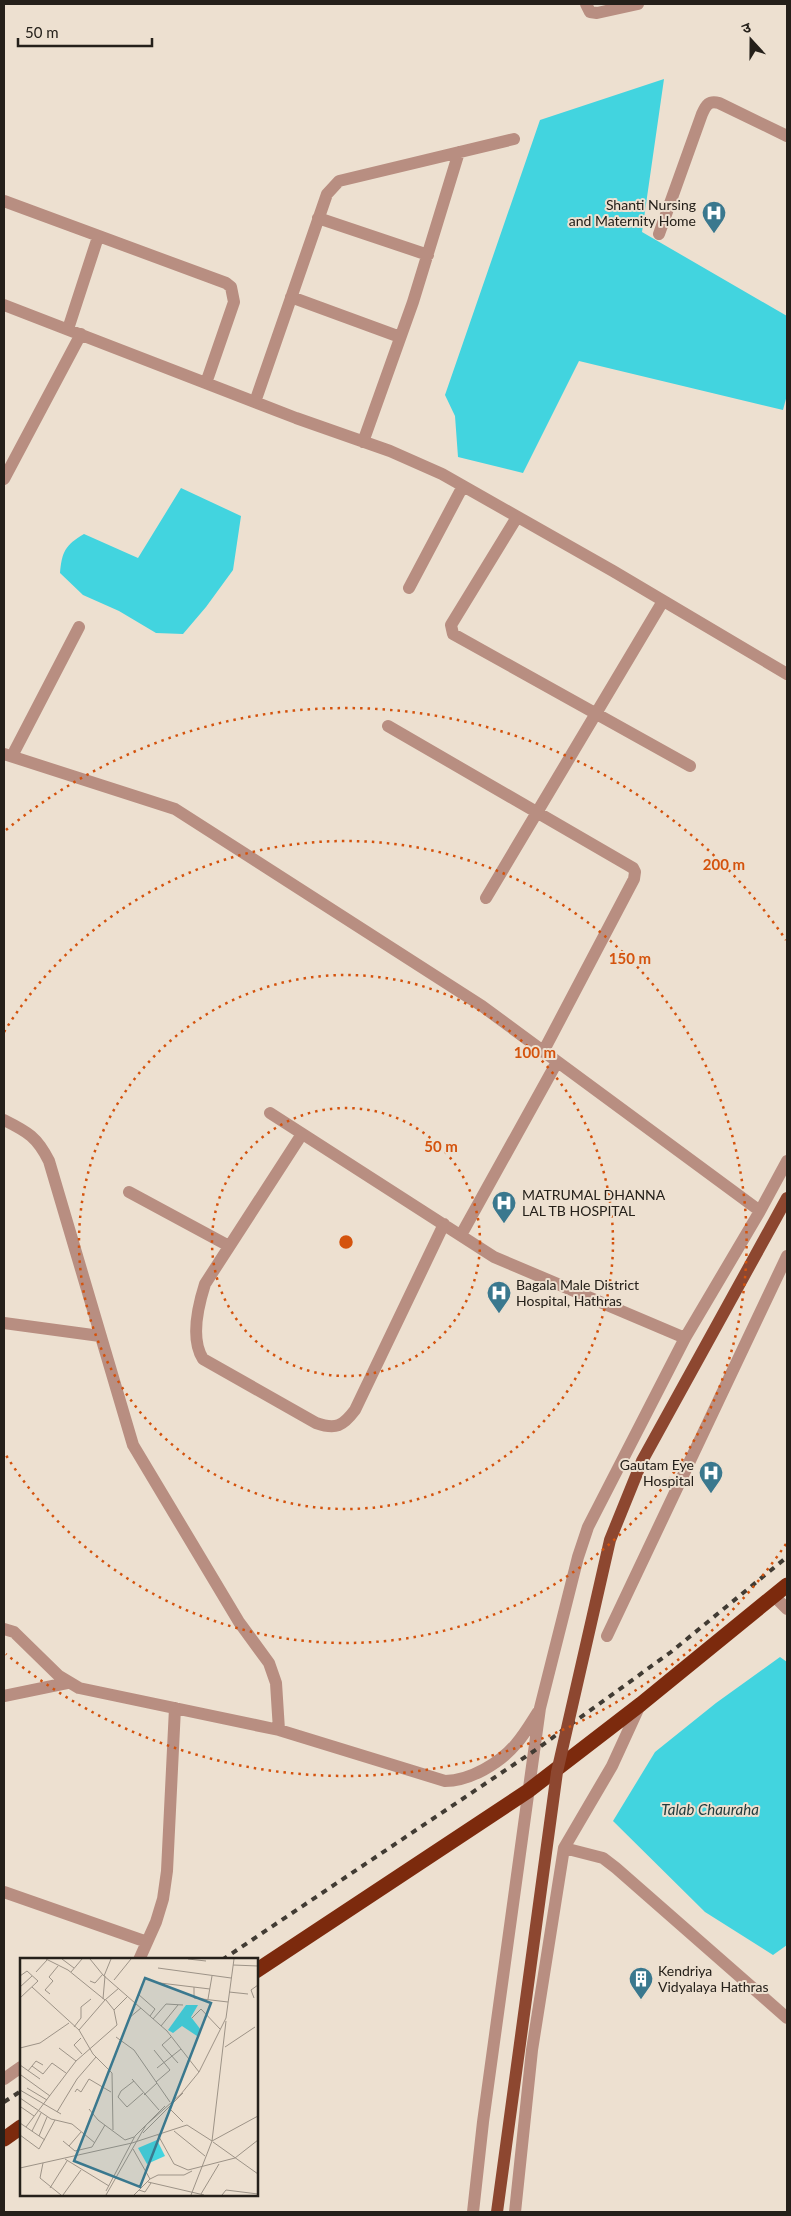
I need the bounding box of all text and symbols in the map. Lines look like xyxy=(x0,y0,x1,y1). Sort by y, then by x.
scale bar xyxy=(18,15,151,47)
north arrow xyxy=(726,15,776,65)
text: उ xyxy=(739,18,754,37)
text: 50 m xyxy=(25,23,59,41)
place label: Shanti Nursing and Maternity Home xyxy=(569,196,696,229)
hospital icon: Shanti Nursing and Maternity Home xyxy=(701,200,727,234)
text: 200 m xyxy=(703,855,745,873)
text: 150 m xyxy=(609,949,651,967)
text: 100 m xyxy=(514,1043,556,1061)
text: 50 m xyxy=(424,1137,458,1155)
place label: MATRUMAL DHANNA LAL TB HOSPITAL xyxy=(522,1186,666,1219)
hospital icon: MATRUMAL DHANNA LAL TB HOSPITAL xyxy=(491,1190,517,1224)
centre of rings xyxy=(337,1233,355,1251)
place label: Bagala Male District Hospital, Hathras xyxy=(516,1276,639,1309)
hospital icon: Bagala Male District Hospital, Hathras xyxy=(486,1280,512,1314)
place label: Gautam Eye Hospital xyxy=(620,1456,694,1489)
hospital icon: Gautam Eye Hospital xyxy=(698,1460,724,1494)
water label: Talab Chauraha xyxy=(661,1800,759,1818)
inset map xyxy=(20,1958,258,2196)
place label: Kendriya Vidyalaya Hathras xyxy=(658,1962,769,1995)
building icon: Kendriya Vidyalaya Hathras xyxy=(628,1966,654,2000)

